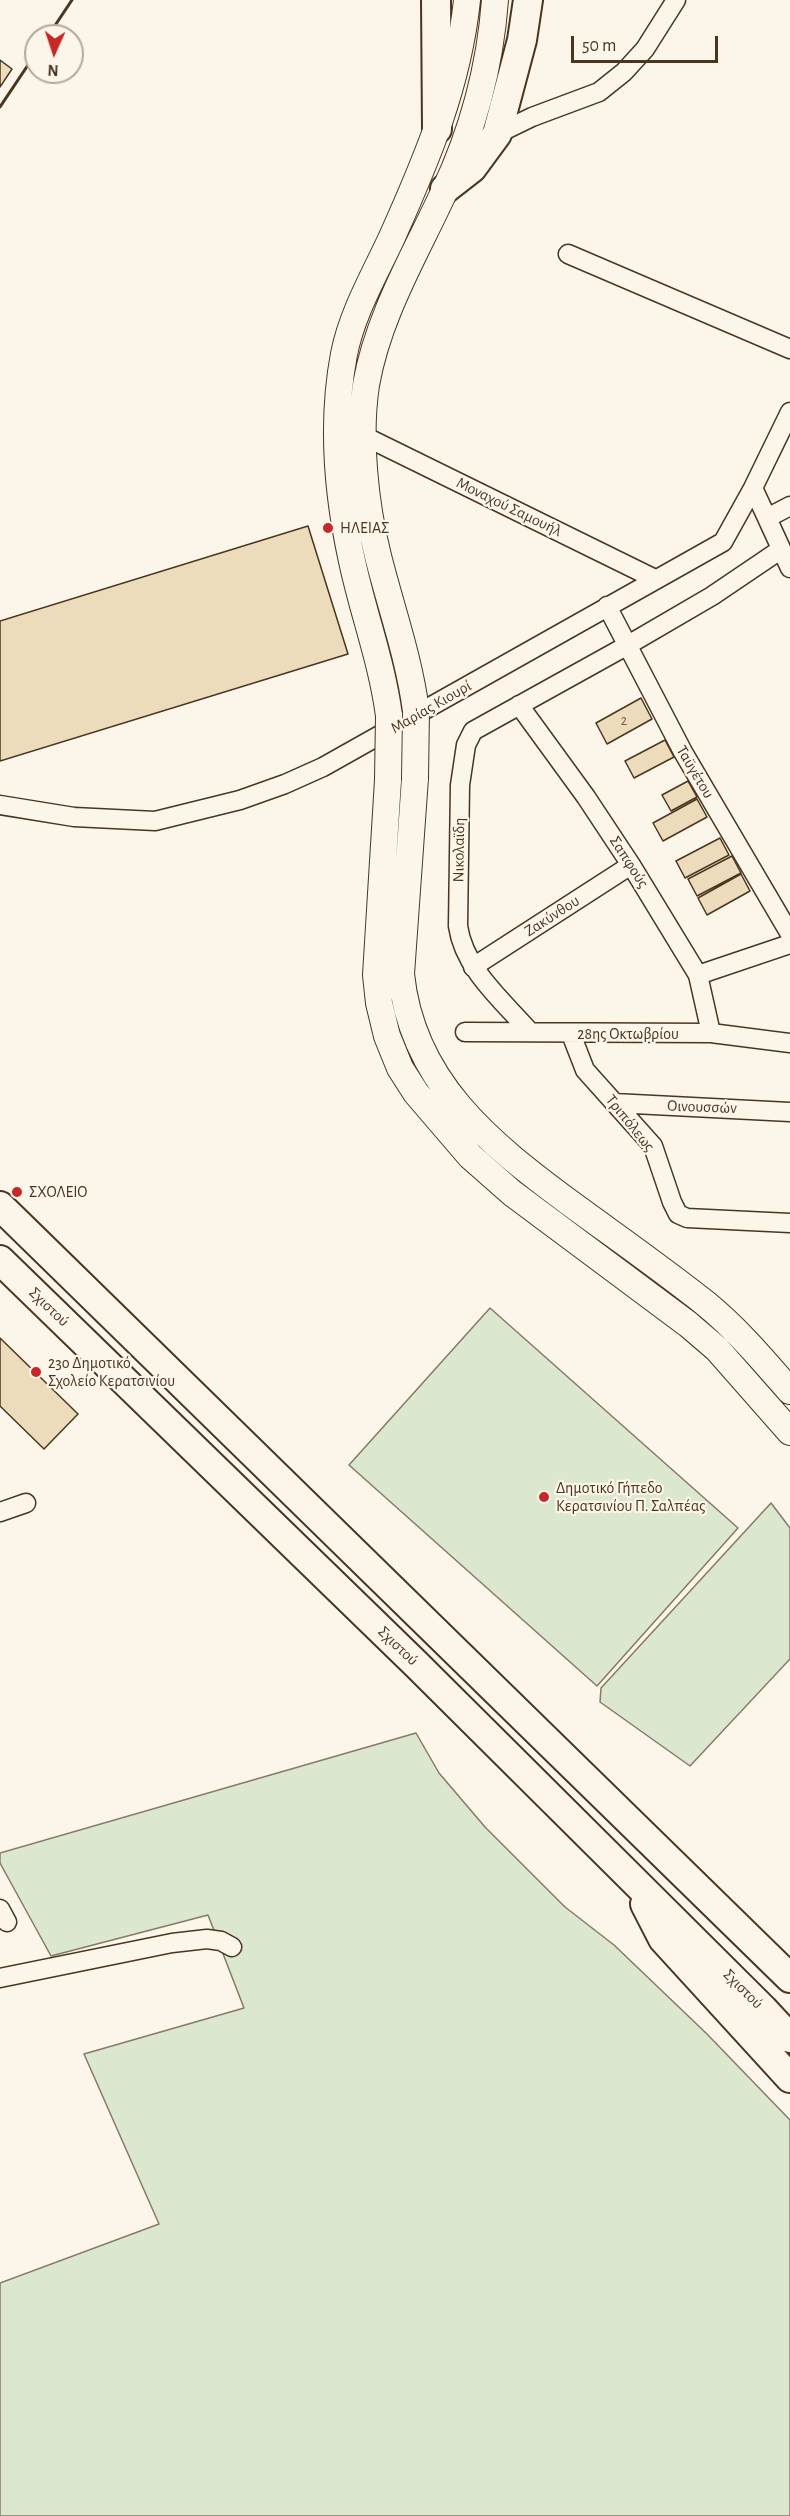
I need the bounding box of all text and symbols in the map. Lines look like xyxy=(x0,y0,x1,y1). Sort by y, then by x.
north arrow xyxy=(24,24,84,84)
scale bar xyxy=(574,24,721,62)
text: 50 m xyxy=(582,37,616,55)
text: N xyxy=(47,62,59,78)
street label: Μοναχού Σαμουήλ xyxy=(453,473,565,541)
place label: ΗΛΕΙΑΣ xyxy=(340,518,389,538)
marker: ΗΛΕΙΑΣ xyxy=(321,521,335,535)
street label: Μαρίας Κιουρί xyxy=(387,676,475,738)
house number: 2 xyxy=(621,713,627,729)
street label: Ταϋγέτου xyxy=(672,742,718,802)
street label: Νικολαϊδη xyxy=(449,817,469,883)
street label: Σαπφούς xyxy=(605,833,653,891)
street label: Ζακύνθου xyxy=(521,891,583,941)
street label: 28ης Οκτωβρίου xyxy=(577,1024,679,1044)
street label: Τριπόλεως xyxy=(601,1091,659,1155)
street label: Οινουσσών xyxy=(667,1096,737,1118)
place label: ΣΧΟΛΕΙΟ xyxy=(29,1182,87,1202)
marker: ΣΧΟΛΕΙΟ xyxy=(10,1185,24,1199)
street label: Σχιστού xyxy=(25,1283,73,1331)
place label: 23o Δημοτικό Σχολείο Κερατσινίου xyxy=(48,1353,175,1391)
marker: 23o Δημοτικό Σχολείο Κερατσινίου xyxy=(29,1365,43,1379)
place label: Δημοτικό Γήπεδο Κερατσινίου Π. Σαλπέας xyxy=(556,1478,706,1516)
marker: Δημοτικό Γήπεδο Κερατσινίου Π. Σαλπέας xyxy=(537,1490,551,1504)
street label: Σχιστού xyxy=(374,1622,422,1670)
street label: Σχιστού xyxy=(719,1965,767,2013)

